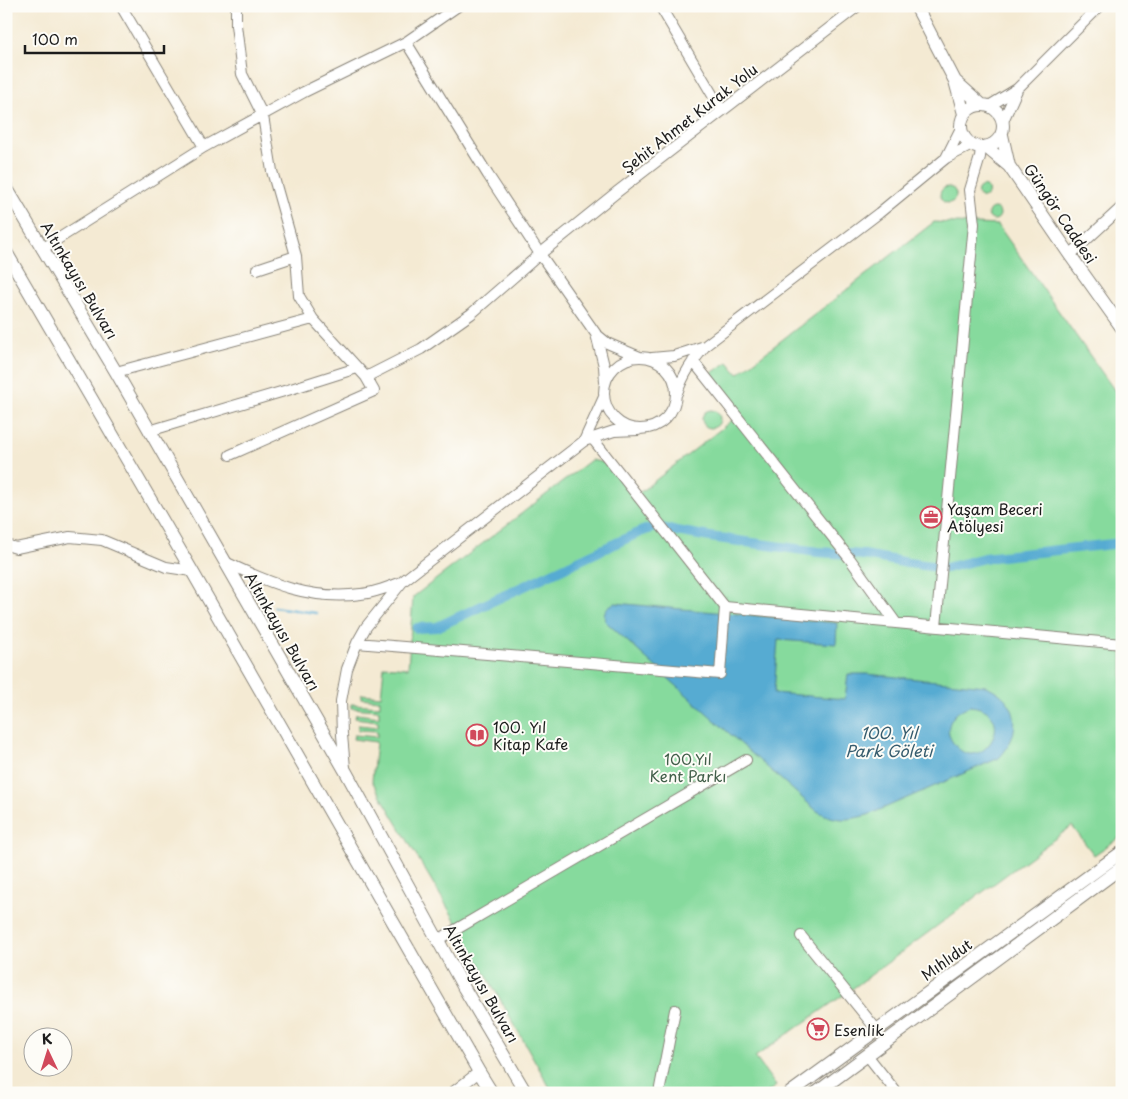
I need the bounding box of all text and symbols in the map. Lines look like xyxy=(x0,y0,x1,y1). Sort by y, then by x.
scale bar xyxy=(25,22,164,54)
text: 100 m xyxy=(32,27,78,50)
street label: Şehit Ahmet Kurak Yolu xyxy=(616,58,762,178)
street label: Güngör Caddesi xyxy=(1019,158,1103,268)
street label: Altınkayısı Bulvarı xyxy=(36,217,124,343)
place label: Yaşam Beceri Atölyesi xyxy=(947,497,1043,537)
office icon: Yaşam Beceri Atölyesi xyxy=(919,505,943,529)
street label: Altınkayısı Bulvarı xyxy=(240,567,326,695)
place label: 100. Yıl Kitap Kafe xyxy=(493,715,568,755)
water label: 100. Yıl Park Göleti xyxy=(846,720,935,762)
library icon: 100. Yıl Kitap Kafe xyxy=(465,723,489,747)
park label: 100.Yıl Kent Parkı xyxy=(650,747,726,787)
street label: Altınkayısı Bulvarı xyxy=(439,919,525,1047)
street label: Mıhlıdut xyxy=(916,932,976,986)
supermarket icon: Esenlik xyxy=(806,1017,830,1041)
place label: Esenlik xyxy=(834,1018,884,1041)
north arrow xyxy=(22,1026,72,1076)
text: K xyxy=(41,1028,53,1049)

